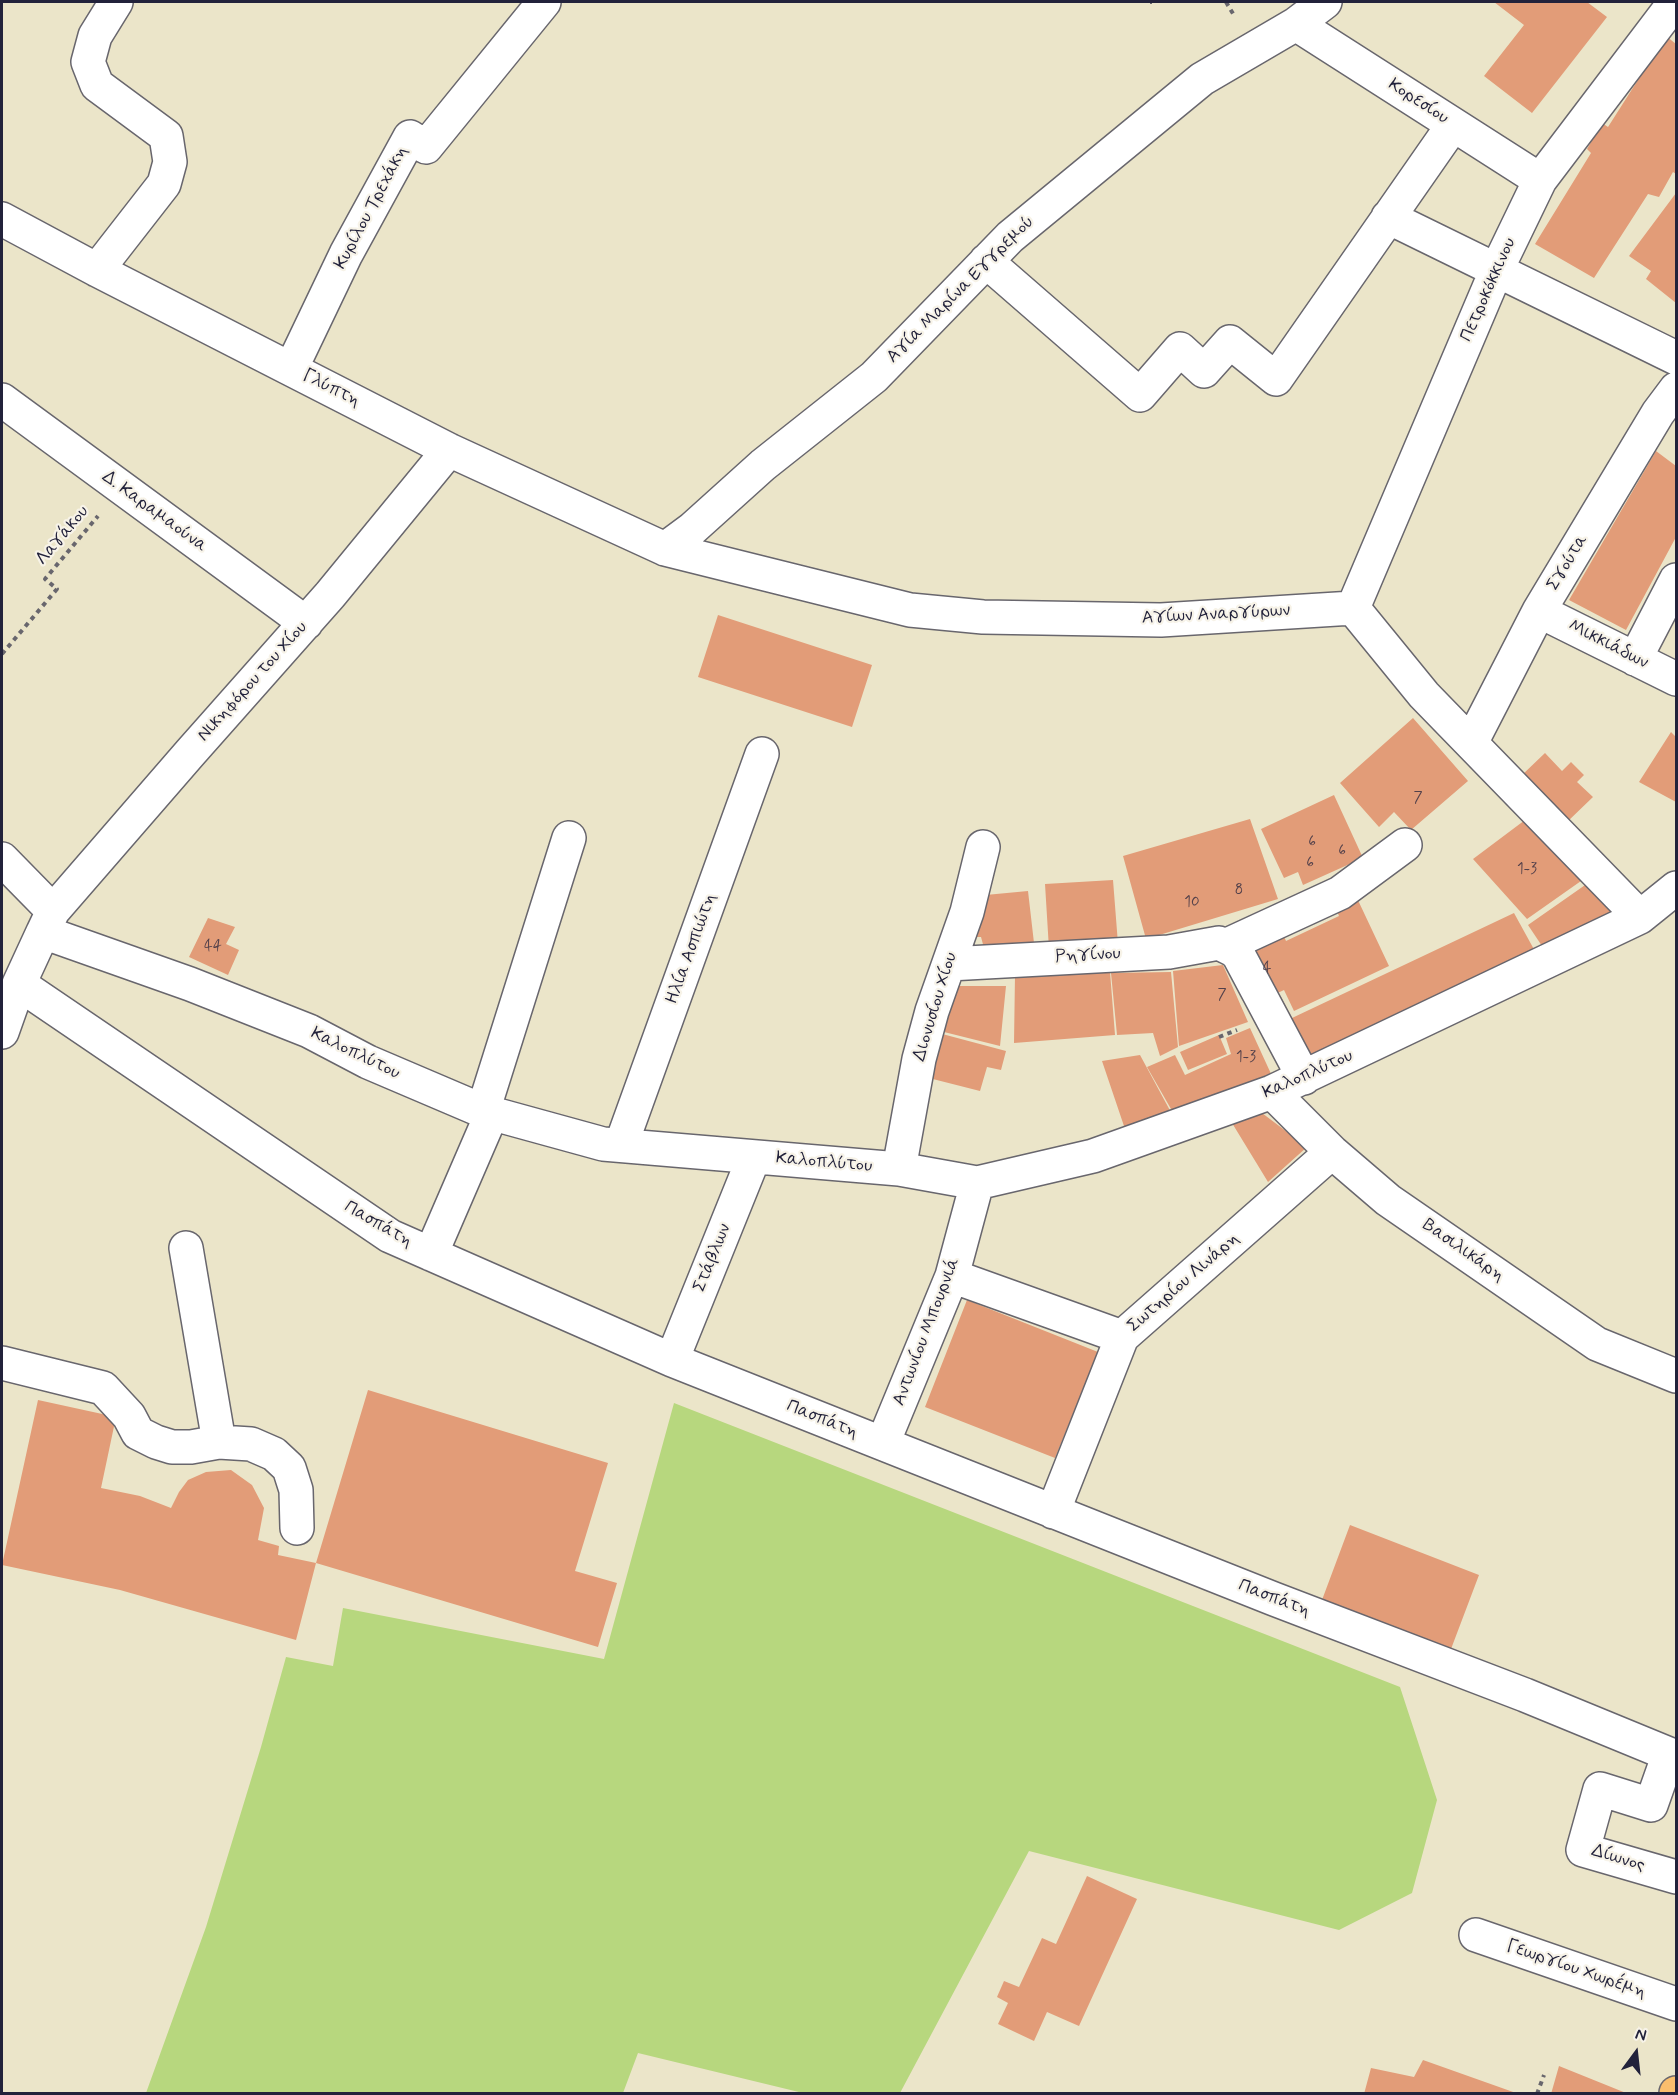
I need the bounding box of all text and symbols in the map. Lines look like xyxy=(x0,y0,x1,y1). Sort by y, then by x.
street label: Κορεσίου xyxy=(1384,74,1452,130)
street label: Κυρίλου Τρεχάκη xyxy=(330,143,414,273)
street label: Αγία Μαρίνα Εγγρεμού xyxy=(883,212,1039,368)
street label: Πετροκόκκινου xyxy=(1456,235,1522,345)
street label: Γλύπτη xyxy=(299,365,363,413)
street label: Δ. Καραμαούνα xyxy=(97,467,211,557)
street label: Λαγάκου xyxy=(32,502,94,570)
street label: Σγούτα xyxy=(1543,531,1593,595)
street label: Αγίων Αναργύρων xyxy=(1141,600,1291,630)
street label: Μικκιάδων xyxy=(1564,616,1652,674)
street label: Νικηφόρου του Χίου xyxy=(193,618,313,746)
house number: 7 xyxy=(1413,790,1423,808)
house number: 6 xyxy=(1308,834,1316,852)
house number: 6 xyxy=(1338,843,1346,861)
house number: 6 xyxy=(1306,855,1314,873)
house number: 1-3 xyxy=(1517,861,1537,879)
house number: 8 xyxy=(1235,882,1243,900)
street label: Ηλία Ασπιώτη xyxy=(662,891,722,1007)
house number: 10 xyxy=(1184,894,1200,912)
house number: 44 xyxy=(204,938,222,956)
street label: Ρηγίνου xyxy=(1055,943,1121,969)
street label: Διονυσίου Χίου xyxy=(909,950,963,1064)
house number: 4 xyxy=(1263,960,1271,978)
house number: 7 xyxy=(1217,987,1227,1005)
street label: Καλοπλύτου xyxy=(307,1023,403,1085)
street label: Καλοπλύτου xyxy=(1260,1046,1356,1104)
house number: 1-3 xyxy=(1236,1049,1256,1067)
street label: Καλοπλύτου xyxy=(775,1148,873,1178)
street label: Πασπάτη xyxy=(340,1197,416,1253)
street label: Βασιλικάρη xyxy=(1418,1215,1508,1287)
street label: Στάβλων xyxy=(690,1221,736,1295)
street label: Σωτηρίου Λινάρη xyxy=(1124,1229,1244,1337)
street label: Αντωνίου Μπουρνιά xyxy=(889,1255,965,1409)
street label: Πασπάτη xyxy=(783,1396,861,1444)
street label: Πασπάτη xyxy=(1235,1575,1313,1623)
street label: Δίωνος xyxy=(1589,1841,1647,1877)
street label: Γεωργίου Χωρέμη xyxy=(1503,1936,1649,2004)
north arrow xyxy=(1606,2023,1666,2083)
text: N xyxy=(1633,2024,1649,2047)

